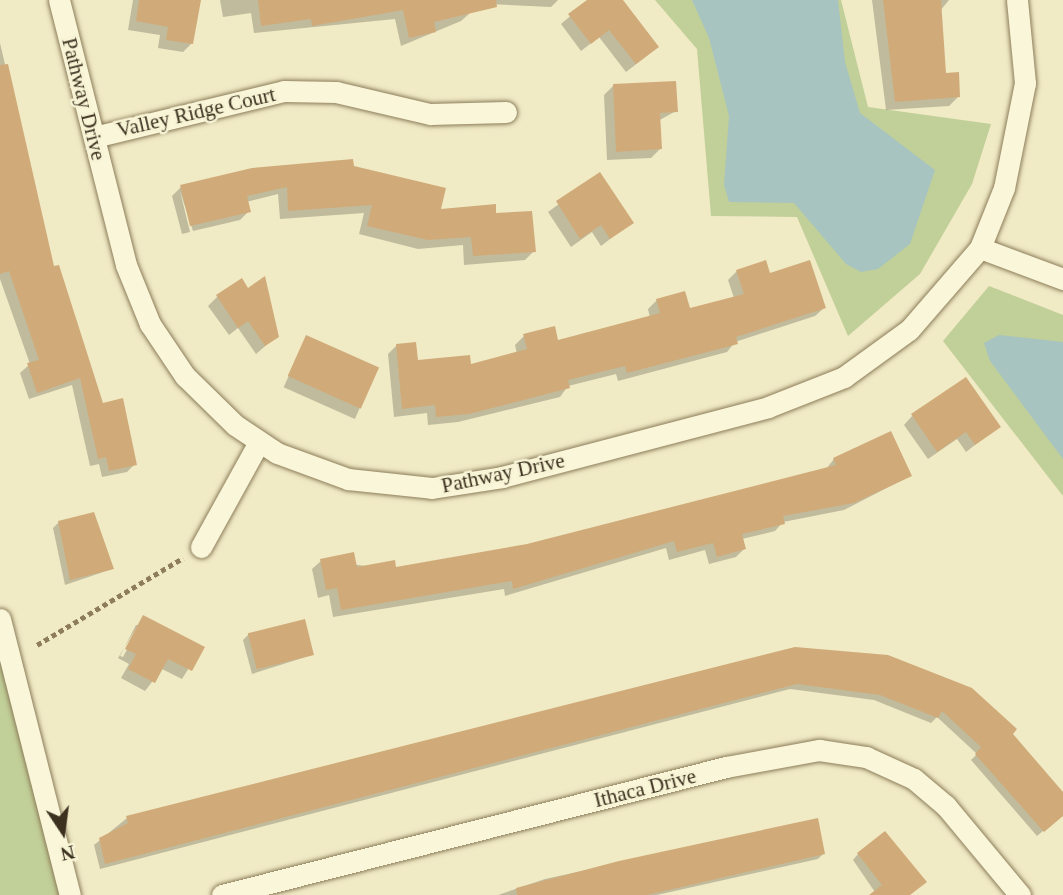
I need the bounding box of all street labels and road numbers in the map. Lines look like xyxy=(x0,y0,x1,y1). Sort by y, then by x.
street label: Pathway Drive xyxy=(57,35,111,163)
street label: Valley Ridge Court xyxy=(114,81,278,143)
street label: Pathway Drive xyxy=(439,448,567,498)
street label: Ithaca Drive xyxy=(591,763,699,813)

